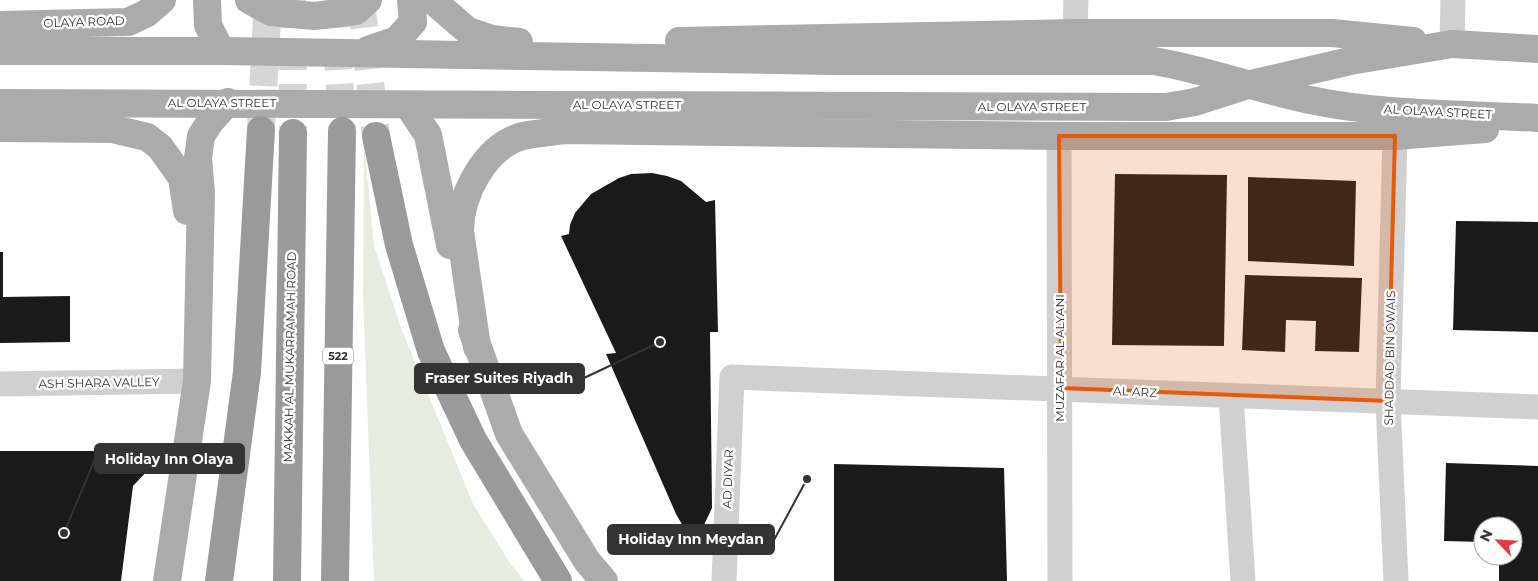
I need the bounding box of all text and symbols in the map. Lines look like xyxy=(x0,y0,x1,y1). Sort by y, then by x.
street label: OLAYA ROAD xyxy=(43,13,125,30)
street label: AL OLAYA STREET xyxy=(168,95,276,110)
street label: AL OLAYA STREET xyxy=(573,97,681,112)
street label: AL OLAYA STREET xyxy=(978,99,1086,114)
street label: AL OLAYA STREET xyxy=(1383,101,1493,122)
street label: MAKKAH AL MUKARRAMAH ROAD xyxy=(280,251,299,463)
street label: SHADDAD BIN OWAIS xyxy=(1381,290,1398,426)
street label: MUZAFAR AL ALYANI xyxy=(1052,294,1067,422)
road number: 522 xyxy=(323,348,353,364)
callout: Fraser Suites Riyadh xyxy=(415,364,584,393)
text: Fraser Suites Riyadh xyxy=(425,369,573,387)
street label: ASH SHARA VALLEY xyxy=(38,374,160,391)
street label: AL ARZ xyxy=(1113,383,1158,400)
callout: Holiday Inn Olaya xyxy=(95,444,244,473)
street label: AD DIYAR xyxy=(719,449,736,509)
text: Holiday Inn Olaya xyxy=(105,450,233,468)
north arrow xyxy=(1473,516,1523,566)
callout: Holiday Inn Meydan xyxy=(608,525,774,554)
text: N xyxy=(1476,527,1497,544)
text: Holiday Inn Meydan xyxy=(618,530,764,548)

